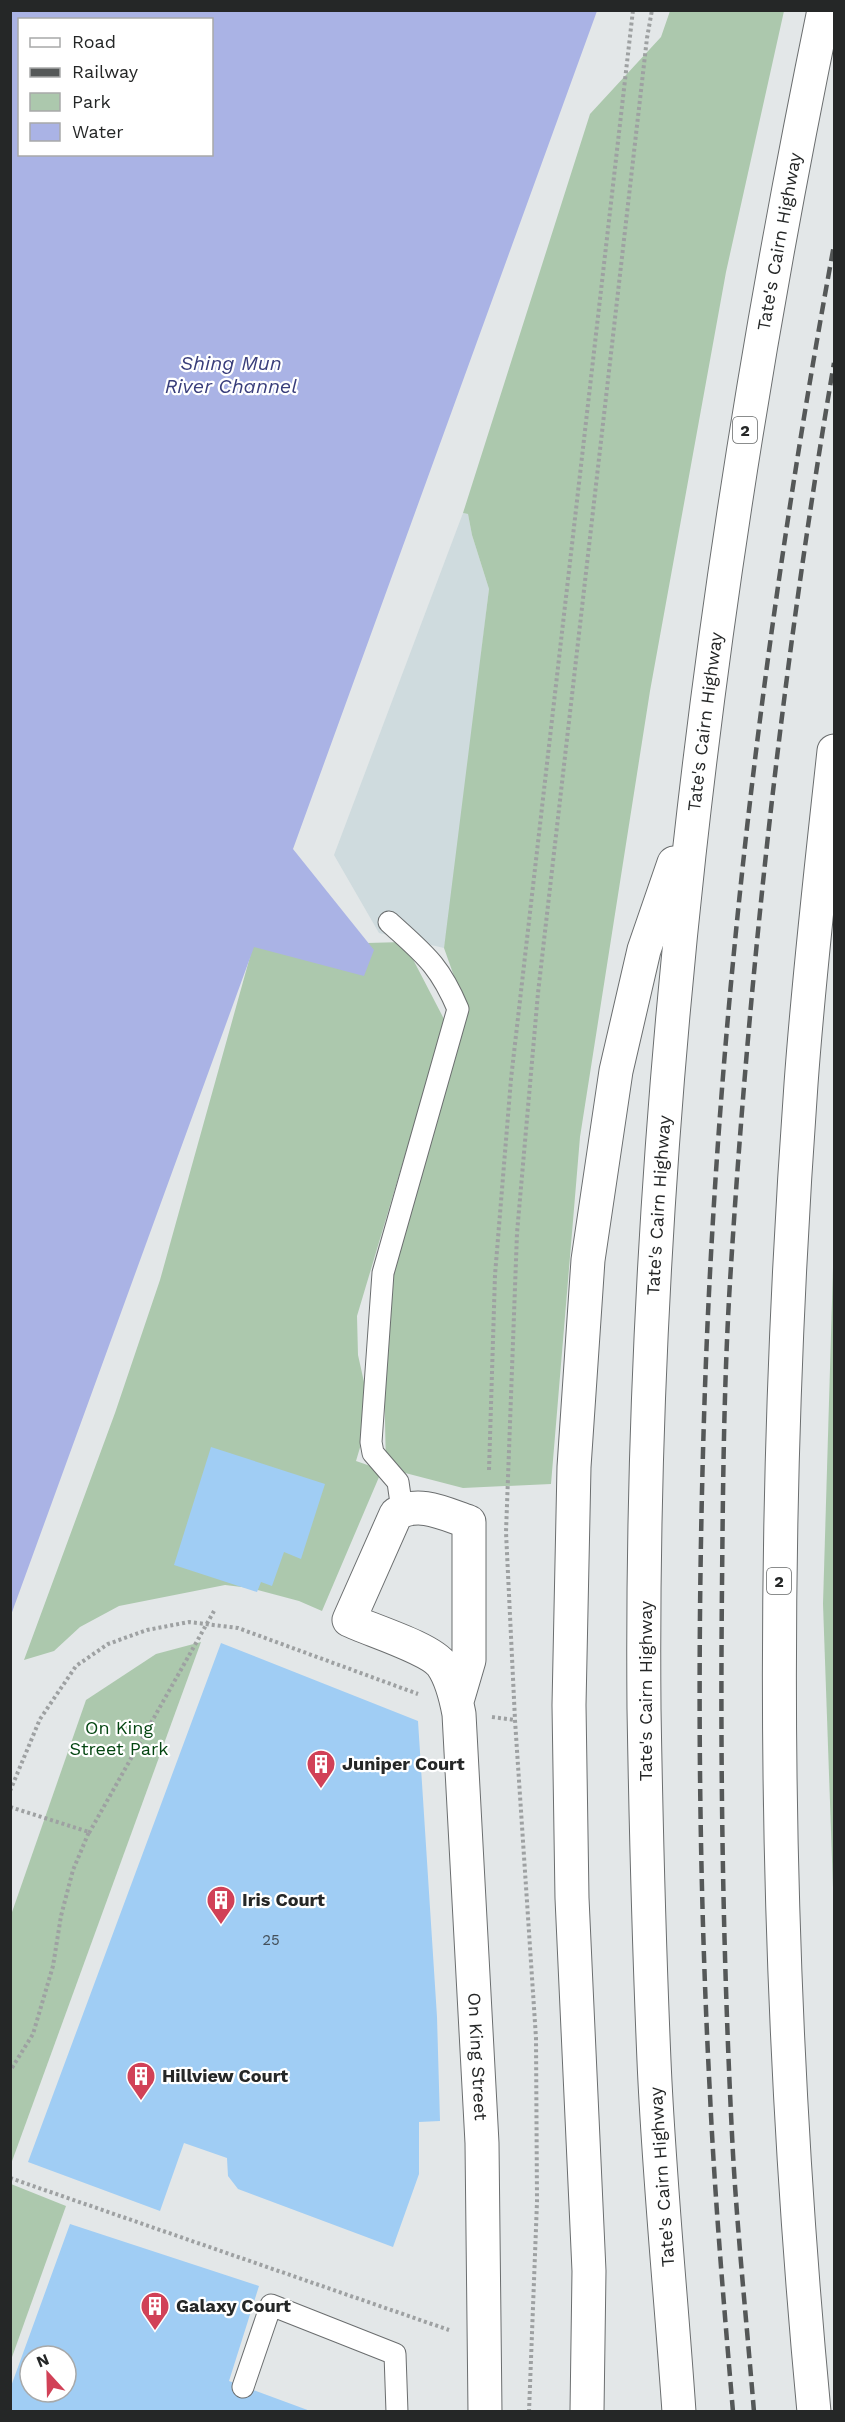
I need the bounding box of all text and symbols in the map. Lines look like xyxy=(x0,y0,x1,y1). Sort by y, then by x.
legend xyxy=(18,18,213,156)
text: Road xyxy=(72,31,116,52)
text: Railway xyxy=(72,61,139,82)
text: Park xyxy=(72,91,111,112)
text: Water xyxy=(72,121,124,142)
street label: Tate's Cairn Highway xyxy=(753,150,806,332)
water label: Shing Mun River Channel xyxy=(165,351,297,398)
road number: 2 xyxy=(733,417,757,443)
street label: Tate's Cairn Highway xyxy=(683,630,727,812)
street label: Tate's Cairn Highway xyxy=(642,1114,675,1296)
road number: 2 xyxy=(767,1568,791,1594)
street label: Tate's Cairn Highway xyxy=(635,1600,656,1781)
park label: On King Street Park xyxy=(69,1717,169,1759)
building icon: Juniper Court xyxy=(305,1748,337,1790)
place label: Juniper Court xyxy=(342,1753,465,1774)
building icon: Iris Court xyxy=(205,1884,237,1926)
place label: Iris Court xyxy=(242,1889,325,1910)
house number: 25 xyxy=(262,1931,280,1949)
street label: On King Street xyxy=(464,1992,492,2122)
building icon: Hillview Court xyxy=(125,2060,157,2102)
place label: Hillview Court xyxy=(162,2065,288,2086)
street label: Tate's Cairn Highway xyxy=(645,2086,678,2268)
building icon: Galaxy Court xyxy=(139,2290,171,2332)
place label: Galaxy Court xyxy=(176,2295,291,2316)
north arrow xyxy=(18,2344,78,2404)
text: N xyxy=(34,2350,52,2372)

